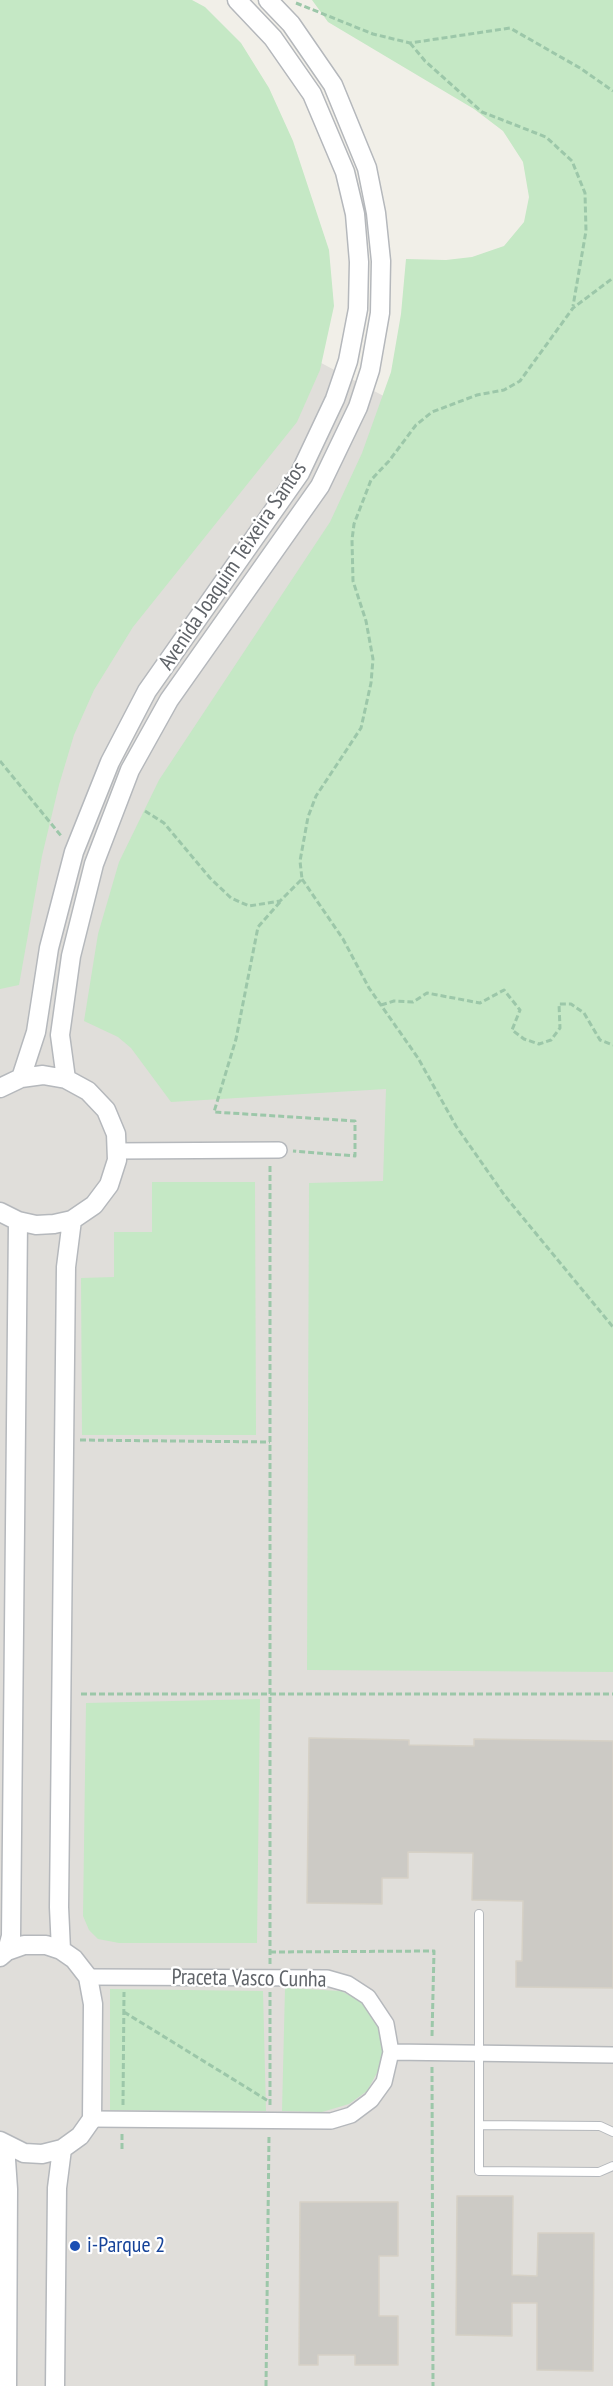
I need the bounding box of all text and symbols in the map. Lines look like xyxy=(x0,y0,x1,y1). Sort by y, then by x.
street label: Avenida Joaquim Teixeira Santos xyxy=(153,457,313,675)
street label: Praceta Vasco Cunha xyxy=(171,1964,327,1994)
place label: i-Parque 2 xyxy=(87,2233,165,2259)
marker: i-Parque 2 xyxy=(68,2239,82,2253)

